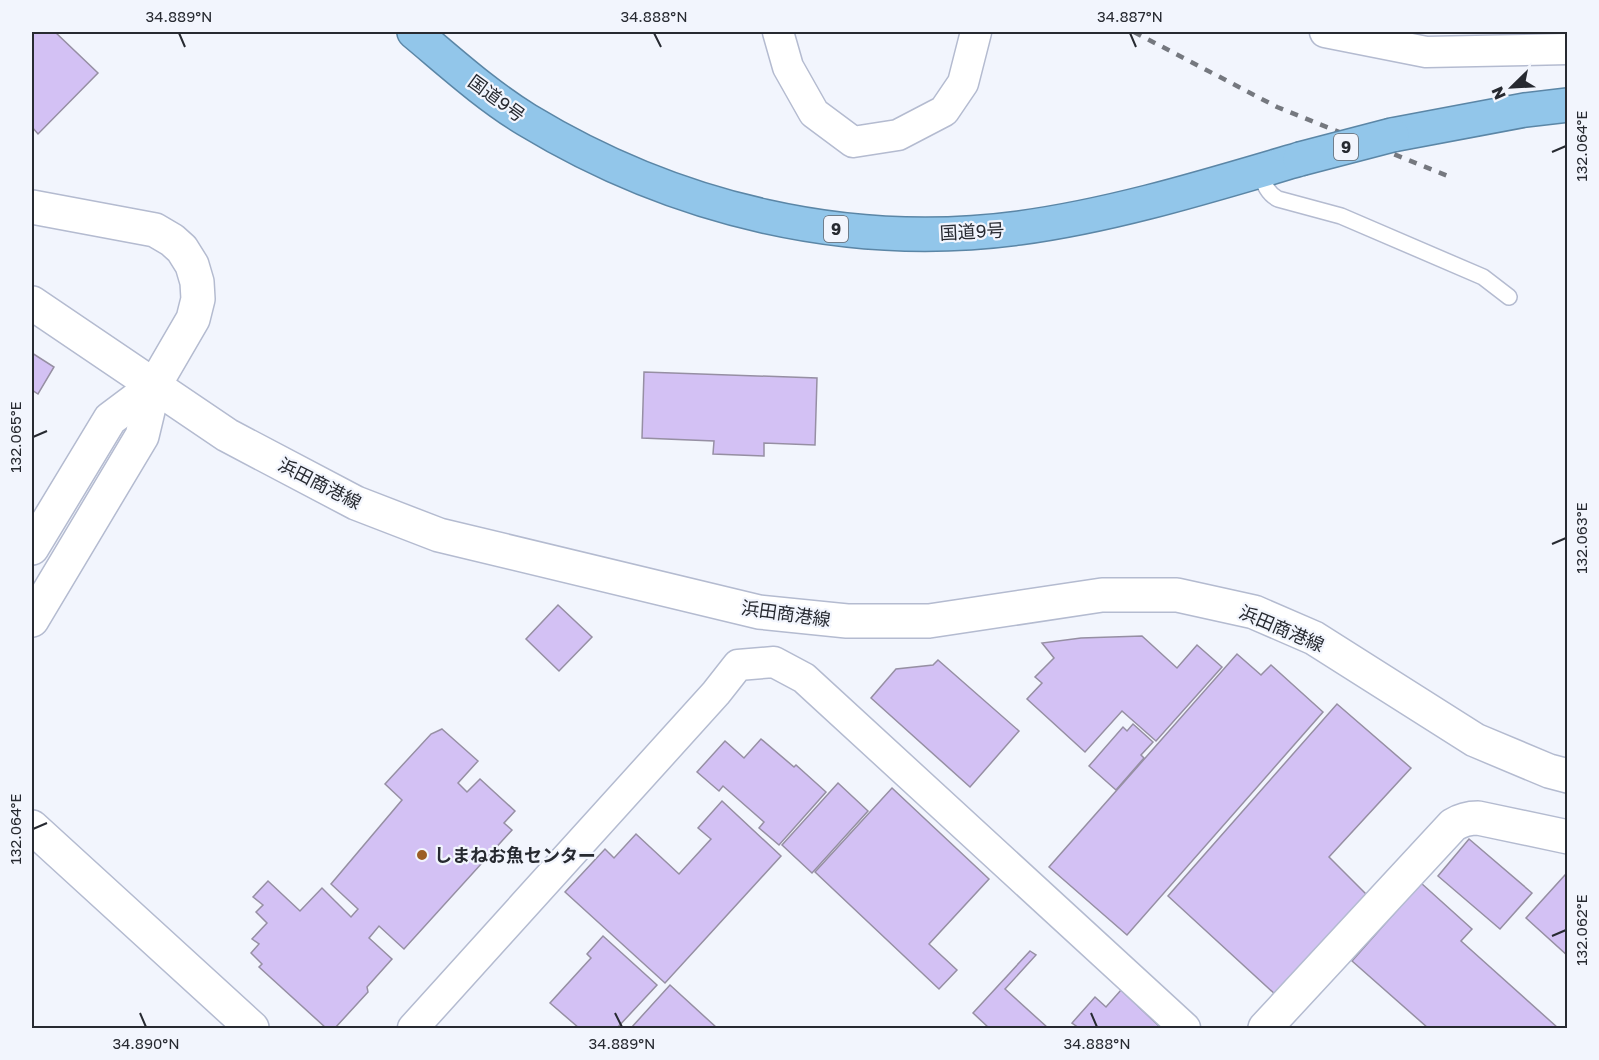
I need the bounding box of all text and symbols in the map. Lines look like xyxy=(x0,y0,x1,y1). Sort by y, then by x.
text: 34.889°N xyxy=(145,7,213,25)
text: 34.888°N xyxy=(620,7,688,25)
text: 34.887°N xyxy=(1097,7,1163,25)
north arrow xyxy=(1482,57,1542,117)
street label: 国道9号 xyxy=(464,70,530,126)
text: N xyxy=(1487,83,1510,103)
text: 132.064°E xyxy=(1572,110,1590,182)
road number: 9 xyxy=(1334,134,1358,160)
road number: 9 xyxy=(824,216,848,242)
street label: 国道9号 xyxy=(939,218,1005,244)
text: 132.065°E xyxy=(6,401,24,473)
street label: 浜田商港線 xyxy=(275,453,365,513)
text: 132.063°E xyxy=(1572,502,1590,574)
street label: 浜田商港線 xyxy=(740,596,832,630)
street label: 浜田商港線 xyxy=(1236,600,1328,656)
text: 132.064°E xyxy=(6,793,24,865)
place label: しまねお魚センター xyxy=(434,844,596,866)
marker: しまねお魚センター xyxy=(415,848,429,862)
text: 132.062°E xyxy=(1572,894,1590,966)
text: 34.890°N xyxy=(112,1034,180,1052)
text: 34.889°N xyxy=(588,1034,656,1052)
text: 34.888°N xyxy=(1063,1034,1131,1052)

